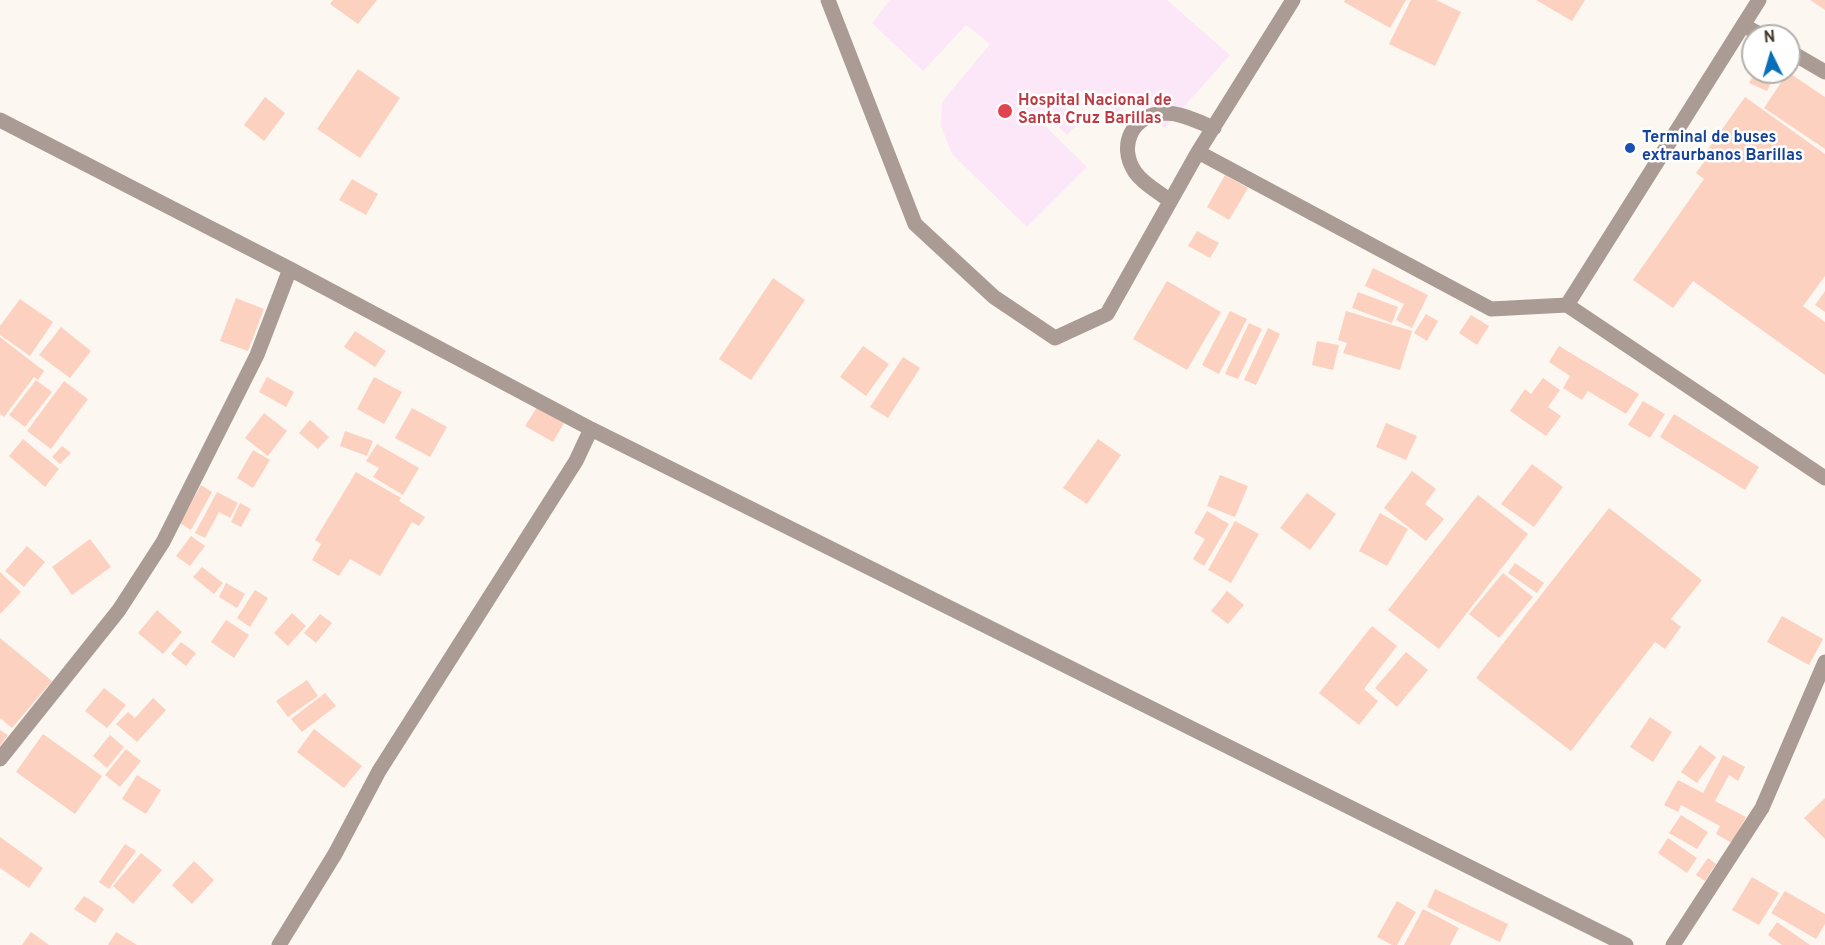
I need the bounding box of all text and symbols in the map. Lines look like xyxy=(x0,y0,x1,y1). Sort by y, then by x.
north arrow xyxy=(1741,24,1801,84)
text: N xyxy=(1763,28,1776,49)
place label: Hospital Nacional de Santa Cruz Barillas xyxy=(1018,92,1172,130)
marker: Hospital Nacional de Santa Cruz Barillas xyxy=(996,102,1014,120)
place label: Terminal de buses extraurbanos Barillas xyxy=(1642,129,1803,167)
marker: Terminal de buses extraurbanos Barillas xyxy=(1623,141,1637,155)

